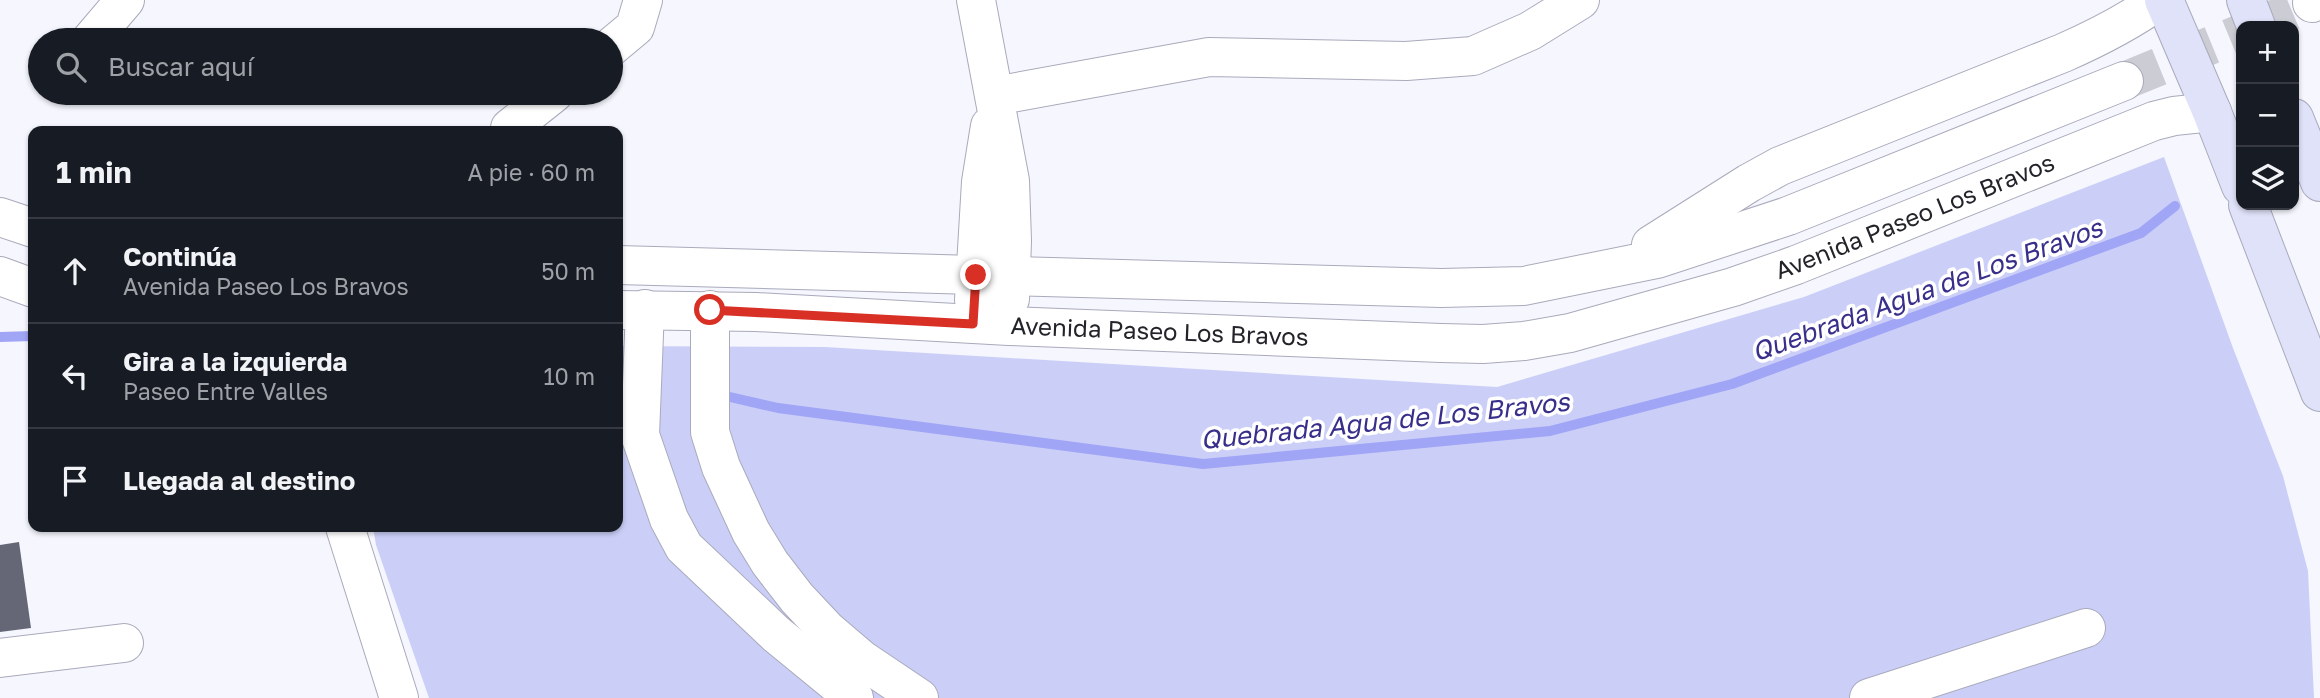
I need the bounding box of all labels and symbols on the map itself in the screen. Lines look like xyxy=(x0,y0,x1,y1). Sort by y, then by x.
street label: Avenida Paseo Los Bravos xyxy=(1771,147,2058,284)
water label: Quebrada Agua de Los Bravos xyxy=(1747,211,2107,368)
route end xyxy=(960,259,991,290)
route start xyxy=(694,294,725,325)
street label: Avenida Paseo Los Bravos xyxy=(1010,310,1309,351)
water label: Quebrada Agua de Los Bravos xyxy=(1199,386,1572,455)

